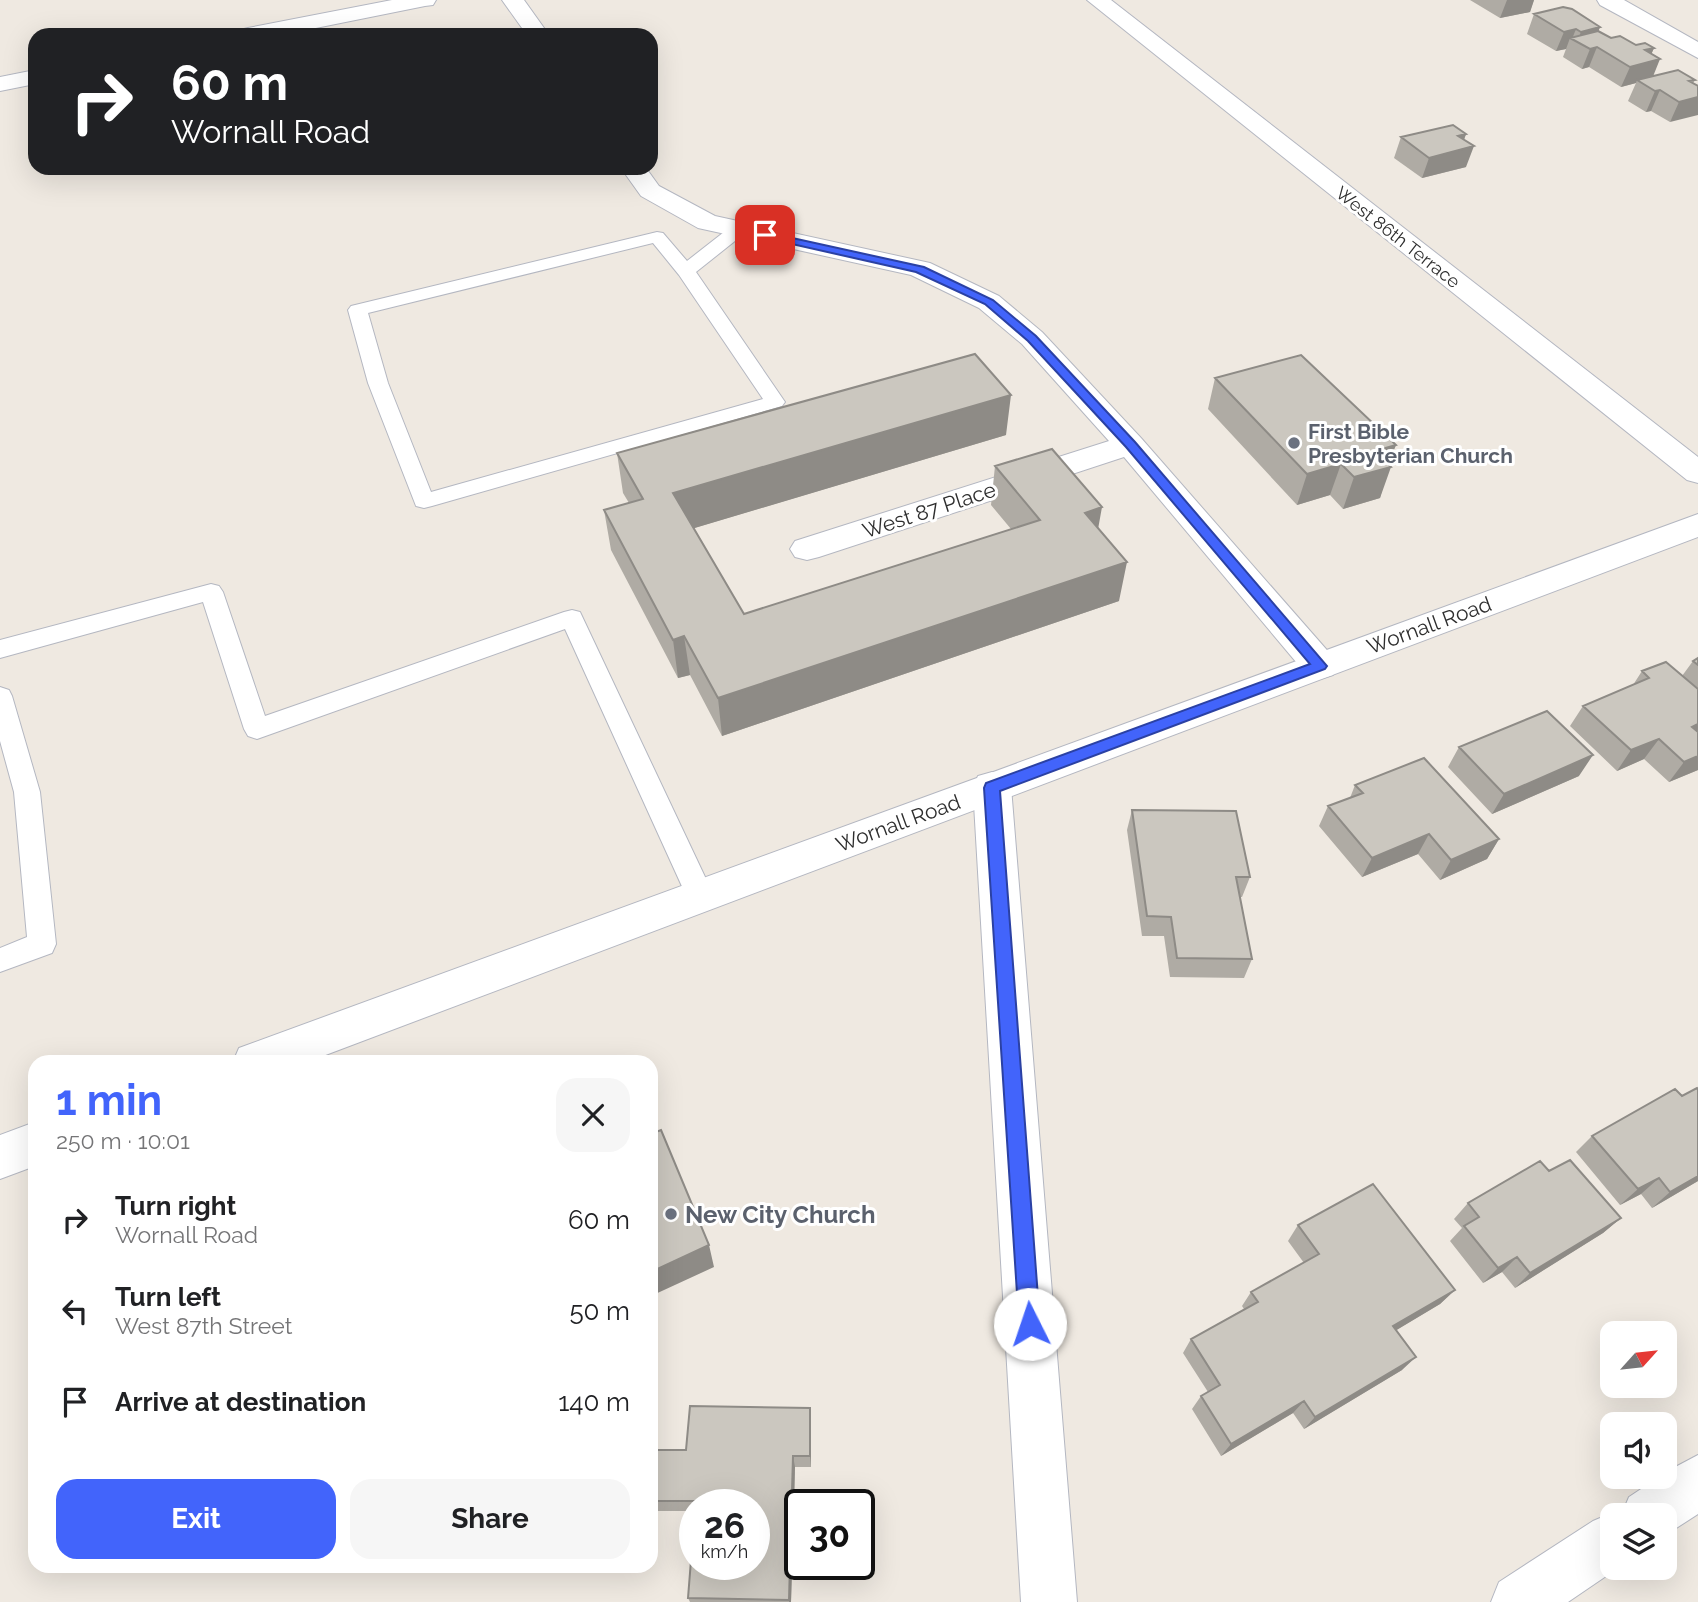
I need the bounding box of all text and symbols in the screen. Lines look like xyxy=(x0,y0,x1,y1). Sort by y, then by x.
text: 60 m xyxy=(171,54,288,111)
icon: right xyxy=(56,56,147,147)
text: Wornall Road xyxy=(171,113,370,150)
street label: West 86th Terrace xyxy=(1332,182,1465,292)
pin xyxy=(735,205,795,265)
icon: arrive xyxy=(746,216,784,254)
place label: First Bible Presbyterian Church xyxy=(1308,419,1513,468)
marker: First Bible Presbyterian Church xyxy=(1286,435,1302,451)
street label: West 87 Place xyxy=(859,477,999,543)
street label: Wornall Road xyxy=(1363,591,1495,659)
street label: Wornall Road xyxy=(832,789,964,857)
text: 1 min xyxy=(56,1076,162,1125)
button: close xyxy=(556,1078,630,1152)
text: 250 m · 10:01 xyxy=(56,1127,190,1154)
text: Turn right xyxy=(115,1191,236,1221)
place label: New City Church xyxy=(685,1200,875,1229)
icon: right xyxy=(56,1201,94,1239)
text: 60 m xyxy=(568,1205,630,1235)
marker: New City Church xyxy=(663,1206,679,1222)
text: Wornall Road xyxy=(115,1221,258,1248)
text: Turn left xyxy=(115,1282,221,1312)
position arrow xyxy=(993,1287,1067,1361)
icon: left xyxy=(56,1292,94,1330)
text: 50 m xyxy=(569,1296,630,1326)
text: West 87th Street xyxy=(115,1312,292,1339)
north arrow xyxy=(1600,1321,1676,1398)
map controls xyxy=(1600,1321,1677,1580)
icon: arrive xyxy=(56,1383,94,1421)
text: Arrive at destination xyxy=(115,1387,366,1417)
text: 140 m xyxy=(558,1387,630,1417)
button: sound xyxy=(1600,1412,1677,1489)
button: Exit xyxy=(56,1479,336,1559)
button: Share xyxy=(350,1479,630,1559)
speed limit sign: 30 xyxy=(784,1489,875,1580)
button: layers xyxy=(1600,1503,1677,1580)
text: 26 xyxy=(704,1505,745,1546)
text: km/h xyxy=(701,1541,748,1562)

